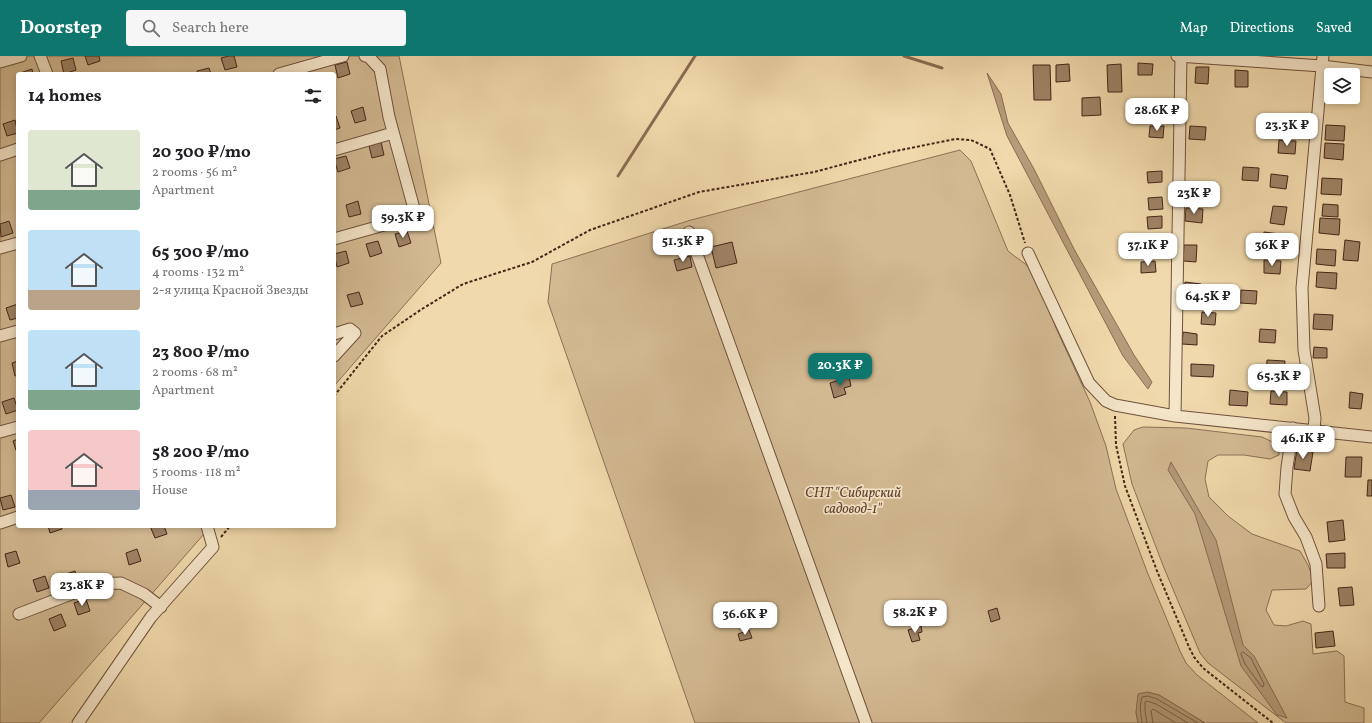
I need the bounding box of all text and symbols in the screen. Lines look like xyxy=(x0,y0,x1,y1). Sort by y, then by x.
search box xyxy=(126,10,406,46)
text: Doorstep xyxy=(20,15,102,41)
icon: search xyxy=(140,17,162,39)
text: Search here xyxy=(172,18,249,39)
text: Map xyxy=(1180,19,1208,38)
text: Directions xyxy=(1230,19,1294,38)
text: Saved xyxy=(1316,19,1352,38)
map controls xyxy=(1324,68,1360,104)
button: layers xyxy=(1324,68,1360,104)
text: 14 homes xyxy=(28,85,102,108)
icon: filters xyxy=(302,85,324,107)
pin: 28.6K ₽ xyxy=(1120,98,1194,132)
text: 28.6K ₽ xyxy=(1134,102,1180,120)
pin: 23.3K ₽ xyxy=(1250,113,1324,147)
text: 23.3K ₽ xyxy=(1265,117,1309,135)
text: 20 300 ₽/mo xyxy=(152,141,251,164)
icon: home xyxy=(60,146,108,194)
text: 2 rooms · 56 m² xyxy=(152,164,237,182)
pin: 23K ₽ xyxy=(1166,181,1222,215)
text: Apartment xyxy=(152,182,215,200)
text: 23K ₽ xyxy=(1177,185,1211,203)
pin: 59.3K ₽ xyxy=(366,205,440,239)
text: 59.3K ₽ xyxy=(381,209,425,227)
pin: 51.3K ₽ xyxy=(646,229,720,263)
text: 51.3K ₽ xyxy=(662,233,704,251)
pin: 37.1K ₽ xyxy=(1111,233,1185,267)
pin: 36K ₽ xyxy=(1244,233,1300,267)
text: 37.1K ₽ xyxy=(1127,237,1169,255)
text: 36K ₽ xyxy=(1255,237,1289,255)
text: 65 300 ₽/mo xyxy=(152,241,249,264)
icon: home xyxy=(60,246,108,294)
text: 4 rooms · 132 m² xyxy=(152,264,244,282)
text: 2-я улица Красной Звезды xyxy=(152,282,308,300)
pin: 64.5K ₽ xyxy=(1171,284,1245,318)
text: 64.5K ₽ xyxy=(1185,288,1231,306)
text: 23 800 ₽/mo xyxy=(152,341,250,364)
icon: home xyxy=(60,346,108,394)
pin: 20.3K ₽ xyxy=(803,353,877,387)
text: 20.3K ₽ xyxy=(817,357,863,375)
text: 2 rooms · 68 m² xyxy=(152,364,238,382)
pin: 65.3K ₽ xyxy=(1242,364,1316,398)
text: 65.3K ₽ xyxy=(1257,368,1301,386)
text: Apartment xyxy=(152,382,215,400)
pin: 46.1K ₽ xyxy=(1266,426,1340,460)
text: 46.1K ₽ xyxy=(1281,430,1325,448)
text: 58 200 ₽/mo xyxy=(152,441,249,464)
icon: home xyxy=(60,446,108,494)
text: 5 rooms · 118 m² xyxy=(152,464,241,482)
text: House xyxy=(152,482,188,500)
park label: СНТ "Сибирский садовод-1" xyxy=(805,484,901,519)
pin: 23.8K ₽ xyxy=(45,573,119,607)
text: 23.8K ₽ xyxy=(60,577,104,595)
pin: 58.2K ₽ xyxy=(878,600,952,634)
pin: 36.6K ₽ xyxy=(708,602,782,636)
text: 58.2K ₽ xyxy=(893,604,937,622)
text: 36.6K ₽ xyxy=(722,606,768,624)

